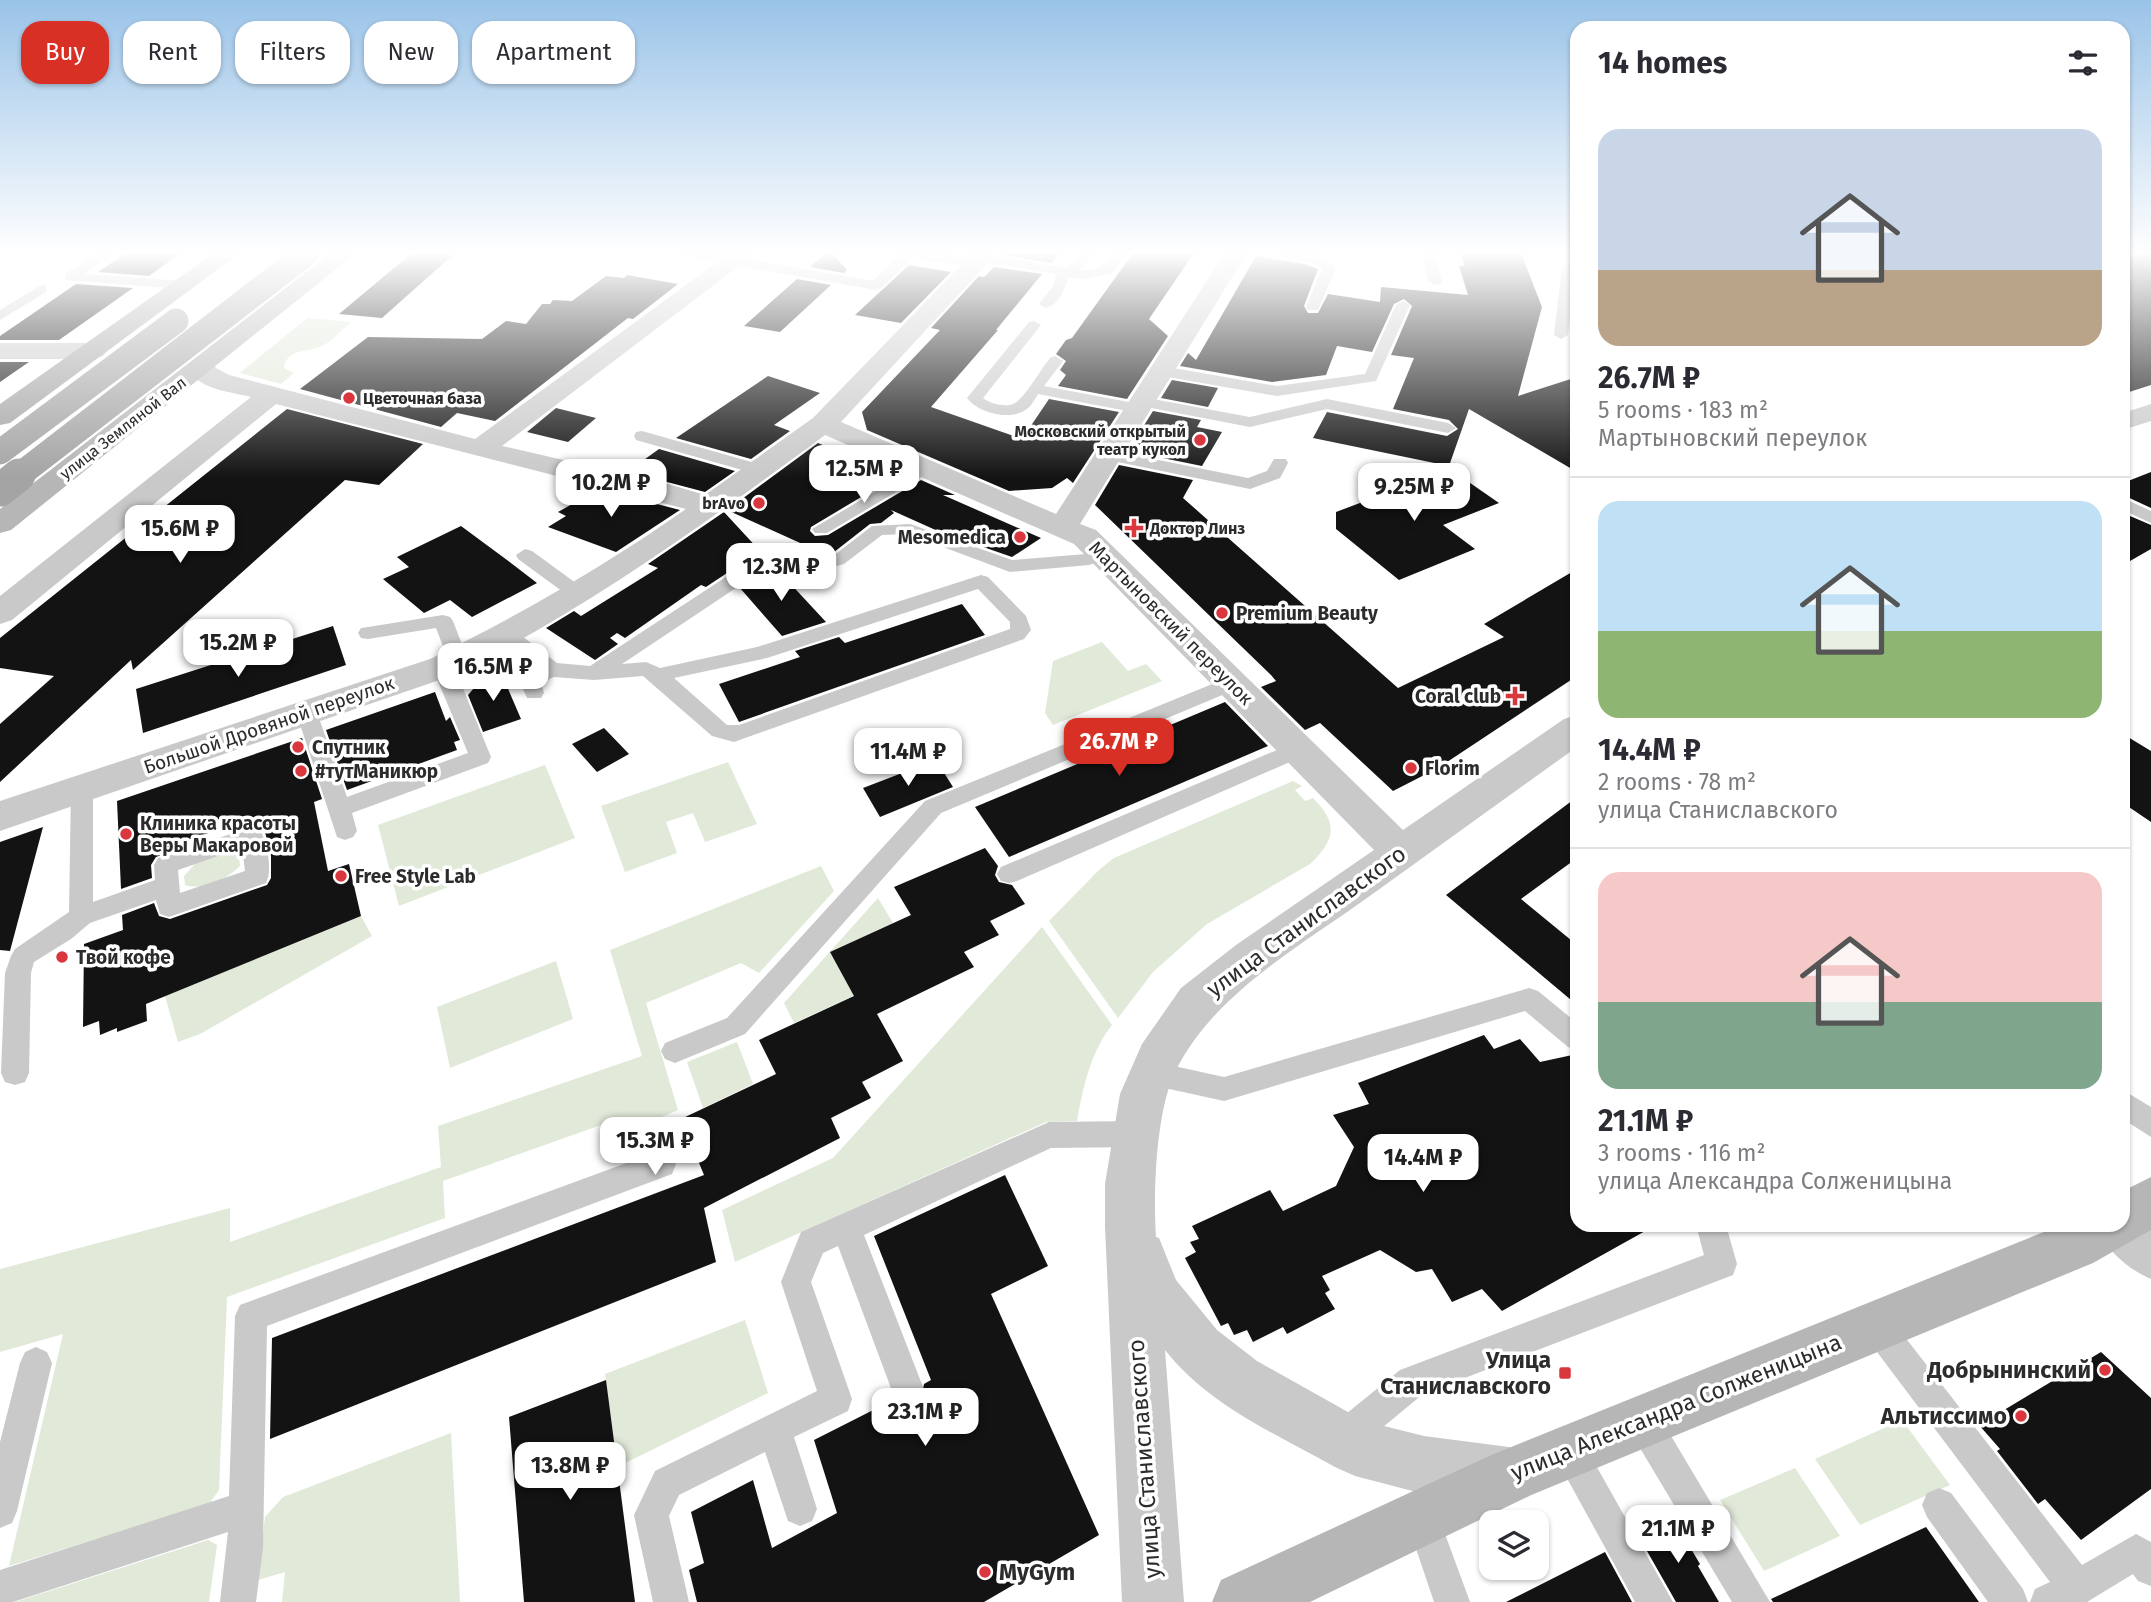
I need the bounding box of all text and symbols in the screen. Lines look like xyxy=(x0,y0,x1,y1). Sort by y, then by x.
chip: Buy xyxy=(21,21,109,84)
chip: Rent xyxy=(123,21,221,84)
chip: Filters xyxy=(235,21,350,84)
chip: New xyxy=(364,21,458,84)
chip: Apartment xyxy=(472,21,635,84)
icon: filters xyxy=(2064,44,2102,82)
text: 14 homes xyxy=(1598,45,1727,81)
icon: home xyxy=(1787,175,1913,301)
text: 26.7M ₽ xyxy=(1598,360,1700,396)
street label: улица Земляной Вал xyxy=(56,373,190,483)
place label: Цветочная база xyxy=(363,389,482,408)
marker: Цветочная база xyxy=(341,390,357,406)
text: 5 rooms · 183 m² xyxy=(1598,396,1768,424)
place label: Московский открытый театр кукол xyxy=(1014,422,1186,459)
text: Мартыновский переулок xyxy=(1598,424,1867,452)
marker: Московский открытый театр кукол xyxy=(1192,432,1208,448)
pin: 12.5M ₽ xyxy=(799,446,929,505)
text: 12.5M ₽ xyxy=(825,454,903,482)
pin: 10.2M ₽ xyxy=(546,460,676,519)
pin: 9.25M ₽ xyxy=(1349,463,1479,523)
text: 10.2M ₽ xyxy=(572,468,650,496)
text: 9.25M ₽ xyxy=(1374,472,1454,500)
place label: brAvo xyxy=(702,494,745,513)
marker: brAvo xyxy=(751,495,767,511)
pin: 15.6M ₽ xyxy=(115,505,245,565)
text: 15.6M ₽ xyxy=(141,514,219,542)
marker: Доктор Линз xyxy=(1124,518,1144,538)
place label: Доктор Линз xyxy=(1149,519,1245,538)
place label: Mesomedica xyxy=(898,526,1006,549)
marker: Mesomedica xyxy=(1012,529,1028,545)
street label: Мартыновский переулок xyxy=(1084,536,1258,710)
pin: 12.3M ₽ xyxy=(716,544,846,603)
icon: home xyxy=(1787,547,1913,673)
text: 12.3M ₽ xyxy=(742,552,820,580)
place label: Premium Beauty xyxy=(1236,602,1378,625)
marker: Premium Beauty xyxy=(1214,605,1230,621)
pin: 15.2M ₽ xyxy=(173,620,303,679)
text: 15.2M ₽ xyxy=(199,628,277,656)
pin: 16.5M ₽ xyxy=(428,644,558,703)
text: 16.5M ₽ xyxy=(454,652,532,680)
street label: Большой Дровяной переулок xyxy=(141,671,397,779)
place label: Coral club xyxy=(1415,685,1501,708)
marker: Coral club xyxy=(1507,688,1523,704)
pin: 26.7M ₽ xyxy=(1054,718,1184,778)
text: 26.7M ₽ xyxy=(1080,727,1158,755)
pin: 11.4M ₽ xyxy=(843,728,973,788)
text: 14.4M ₽ xyxy=(1598,732,1701,768)
place label: Спутник xyxy=(312,736,386,759)
text: 11.4M ₽ xyxy=(870,737,946,765)
marker: Спутник xyxy=(290,739,306,755)
place label: Florim xyxy=(1425,757,1480,780)
place label: #тутМаникюр xyxy=(315,760,438,783)
marker: Florim xyxy=(1403,760,1419,776)
marker: #тутМаникюр xyxy=(293,763,309,779)
text: 2 rooms · 78 m² xyxy=(1598,768,1756,796)
text: улица Станиславского xyxy=(1598,796,1838,824)
place label: Клиника красоты Веры Макаровой xyxy=(140,812,296,857)
marker: Клиника красоты Веры Макаровой xyxy=(118,826,134,842)
street label: улица Станиславского xyxy=(1201,839,1411,1003)
place label: Free Style Lab xyxy=(355,865,476,888)
marker: Free Style Lab xyxy=(333,868,349,884)
icon: home xyxy=(1787,918,1913,1044)
place label: Твой кофе xyxy=(76,946,171,969)
marker: Твой кофе xyxy=(54,949,70,965)
text: 21.1M ₽ xyxy=(1598,1103,1693,1139)
pin: 15.3M ₽ xyxy=(590,1118,720,1177)
text: 15.3M ₽ xyxy=(616,1126,694,1154)
pin: 14.4M ₽ xyxy=(1358,1134,1488,1194)
text: 3 rooms · 116 m² xyxy=(1598,1139,1766,1167)
text: 14.4M ₽ xyxy=(1384,1143,1462,1171)
text: улица Александра Солженицына xyxy=(1598,1167,1952,1195)
street label: улица Александра Солженицына xyxy=(1506,1328,1846,1486)
street label: улица Станиславского xyxy=(1122,1338,1166,1580)
place label: Улица Станиславского xyxy=(1380,1346,1551,1400)
place label: Добрынинский xyxy=(1926,1356,2091,1384)
marker: Добрынинский xyxy=(2097,1362,2113,1378)
marker: Улица Станиславского xyxy=(1557,1365,1573,1381)
pin: 23.1M ₽ xyxy=(860,1388,990,1448)
text: 23.1M ₽ xyxy=(888,1397,962,1425)
place label: Альтиссимо xyxy=(1880,1402,2007,1430)
marker: Альтиссимо xyxy=(2013,1408,2029,1424)
pin: 13.8M ₽ xyxy=(505,1442,635,1502)
text: 13.8M ₽ xyxy=(531,1451,609,1479)
pin: 21.1M ₽ xyxy=(1613,1506,1743,1565)
map controls xyxy=(1479,1510,1549,1580)
button: layers xyxy=(1479,1510,1549,1580)
text: 21.1M ₽ xyxy=(1641,1514,1715,1542)
place label: MyGym xyxy=(999,1558,1075,1586)
marker: MyGym xyxy=(977,1564,993,1580)

